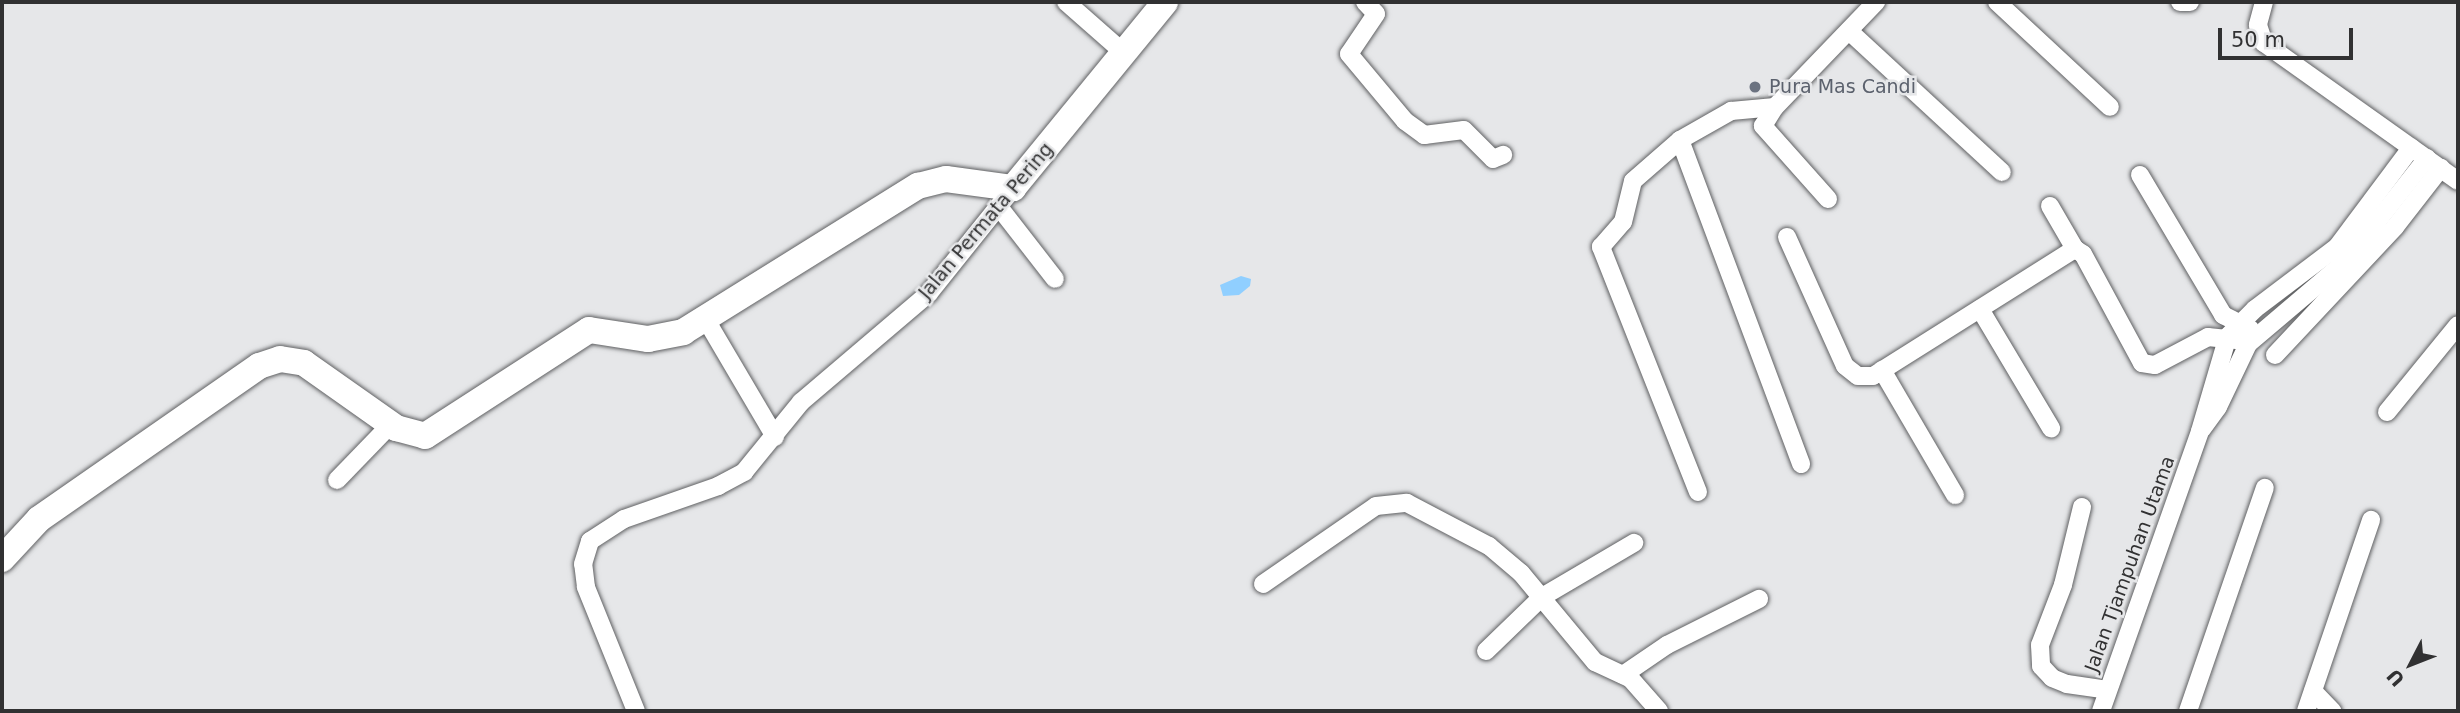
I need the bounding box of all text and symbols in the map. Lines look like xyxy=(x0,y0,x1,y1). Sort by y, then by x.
scale bar xyxy=(2222,14,2357,58)
text: 50 m xyxy=(2231,28,2285,52)
place label: Pura Mas Candi xyxy=(1769,76,1916,98)
marker: Pura Mas Candi xyxy=(1747,79,1763,95)
street label: Jalan Permata Pering xyxy=(914,138,1058,304)
street label: Jalan Tjampuhan Utama xyxy=(2080,453,2180,675)
north arrow xyxy=(2376,629,2446,699)
text: U xyxy=(2382,665,2409,691)

